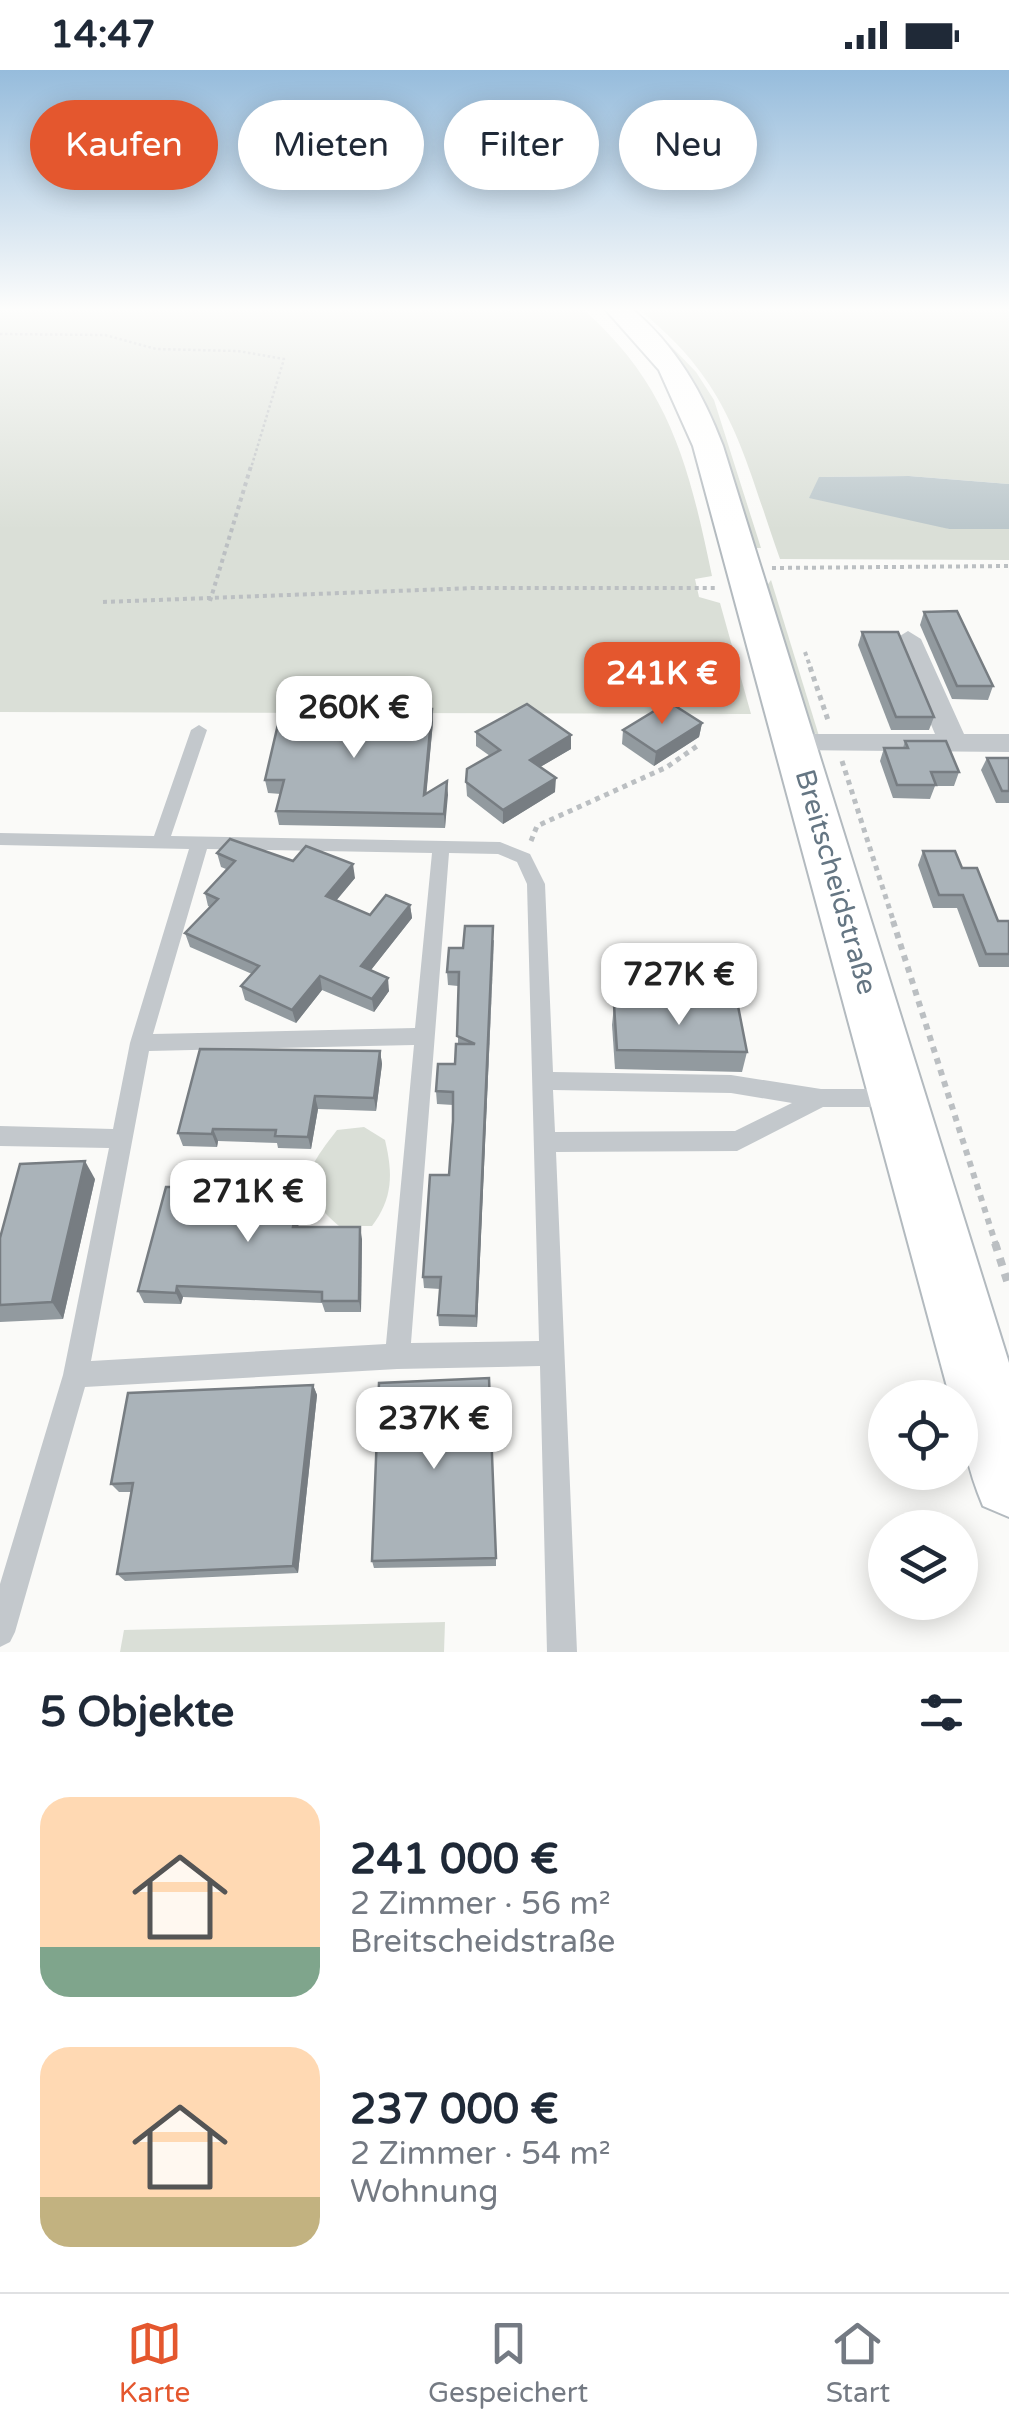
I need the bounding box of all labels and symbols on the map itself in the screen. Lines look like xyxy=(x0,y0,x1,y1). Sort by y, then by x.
pin: 241K € xyxy=(581,642,743,727)
pin: 260K € xyxy=(273,676,435,761)
street label: Breitscheidstraße xyxy=(788,766,884,998)
pin: 727K € xyxy=(598,943,760,1028)
pin: 271K € xyxy=(167,1160,329,1245)
pin: 237K € xyxy=(353,1387,515,1472)

